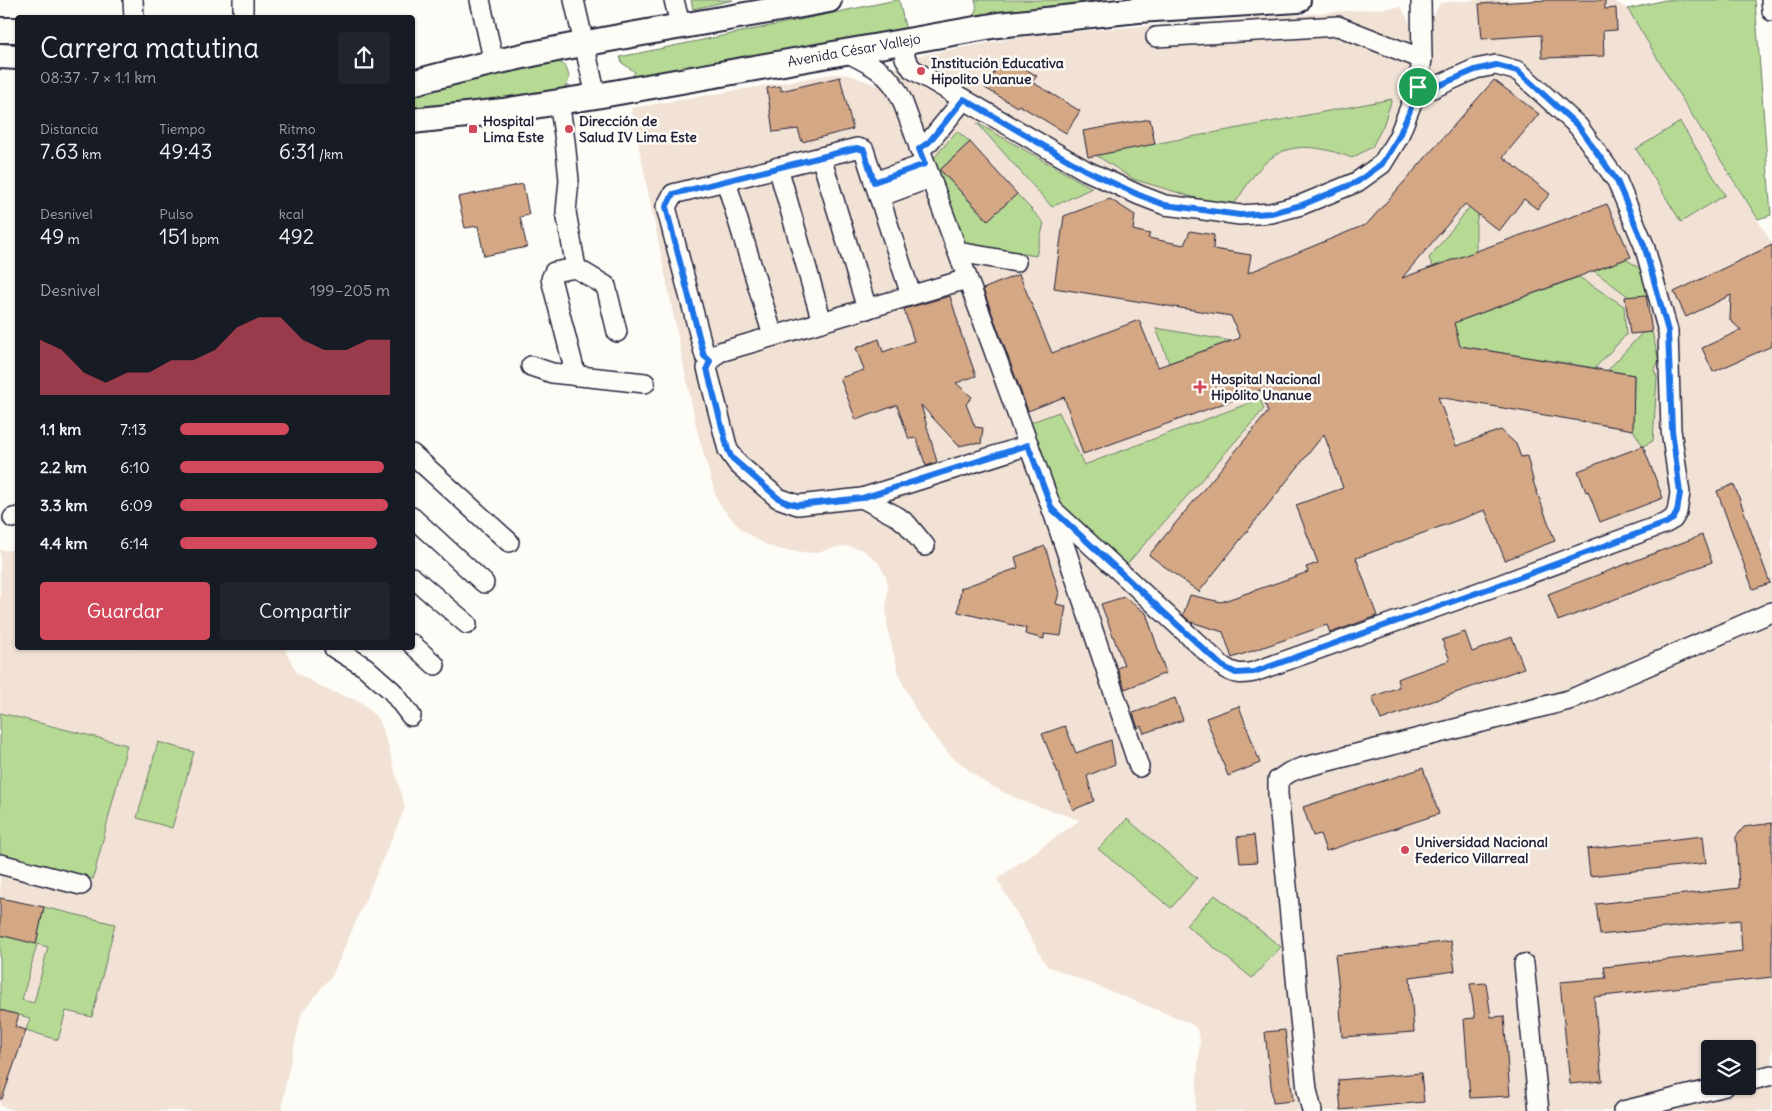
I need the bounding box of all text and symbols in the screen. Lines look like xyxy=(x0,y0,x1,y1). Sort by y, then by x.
street label: Avenida César Vallejo xyxy=(786,29,922,71)
text: Carrera matutina xyxy=(40,30,259,66)
button: share xyxy=(338,32,390,84)
place label: Institución Educativa Hipolito Unanue xyxy=(931,54,1064,88)
marker: Institución Educativa Hipolito Unanue xyxy=(915,65,927,77)
pin xyxy=(1397,66,1439,108)
text: 08:37 · 7 × 1.1 km xyxy=(40,67,156,87)
icon: arrive xyxy=(1404,73,1432,101)
place label: Hospital Lima Este xyxy=(483,112,545,146)
place label: Dirección de Salud IV Lima Este xyxy=(579,112,697,146)
text: Distancia xyxy=(40,120,99,138)
text: Tiempo xyxy=(159,120,205,138)
text: Ritmo xyxy=(279,120,316,138)
marker: Hospital Lima Este xyxy=(467,123,479,135)
marker: Dirección de Salud IV Lima Este xyxy=(563,123,575,135)
text: 7.63 xyxy=(40,138,79,165)
text: 49:43 xyxy=(159,138,212,165)
text: 6:31 xyxy=(279,138,316,165)
text: km xyxy=(79,145,101,163)
text: /km xyxy=(316,145,343,163)
text: Desnivel xyxy=(40,205,93,223)
text: Pulso xyxy=(159,205,193,223)
text: kcal xyxy=(279,205,304,223)
text: 49 xyxy=(40,223,64,250)
text: 151 xyxy=(159,223,188,250)
text: 492 xyxy=(279,223,314,250)
text: m xyxy=(64,230,80,248)
text: bpm xyxy=(188,230,219,248)
text: Desnivel xyxy=(40,280,100,300)
text: 199–205 m xyxy=(310,280,390,300)
place label: Hospital Nacional Hipólito Unanue xyxy=(1211,370,1320,404)
marker: Hospital Nacional Hipólito Unanue xyxy=(1193,380,1207,394)
text: 1.1 km xyxy=(40,419,81,439)
text: 7:13 xyxy=(120,419,147,439)
text: 2.2 km xyxy=(40,457,87,477)
text: 6:10 xyxy=(120,457,150,477)
text: 3.3 km xyxy=(40,495,88,515)
text: 6:09 xyxy=(120,495,153,515)
text: 4.4 km xyxy=(40,533,88,553)
text: 6:14 xyxy=(120,533,148,553)
button: Guardar xyxy=(40,582,210,640)
button: Compartir xyxy=(220,582,390,640)
place label: Universidad Nacional Federico Villarreal xyxy=(1415,833,1548,867)
marker: Universidad Nacional Federico Villarreal xyxy=(1399,844,1411,856)
map controls xyxy=(1701,1040,1756,1095)
button: layers xyxy=(1701,1040,1756,1095)

